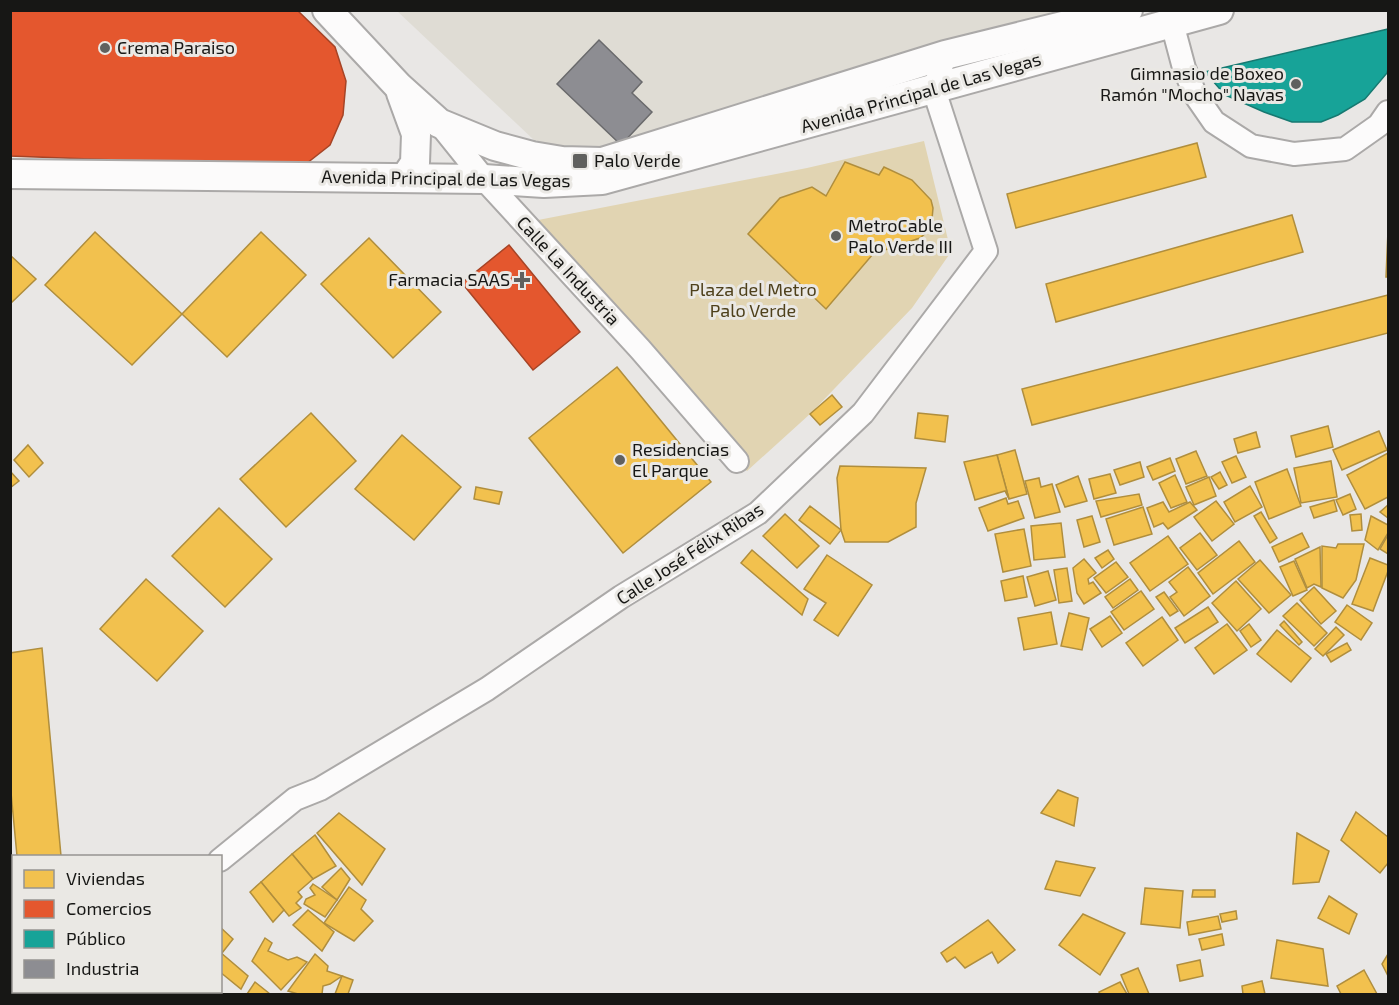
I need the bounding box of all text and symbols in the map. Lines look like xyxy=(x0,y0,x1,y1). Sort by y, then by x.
place label: Crema Paraiso xyxy=(117,36,235,58)
marker: Crema Paraiso xyxy=(98,41,112,55)
street label: Avenida Principal de Las Vegas xyxy=(798,47,1043,137)
place label: Gimnasio de Boxeo Ramón "Mocho" Navas xyxy=(1100,62,1284,105)
marker: Gimnasio de Boxeo Ramón "Mocho" Navas xyxy=(1289,77,1303,91)
place label: Palo Verde xyxy=(594,149,681,171)
marker: Palo Verde xyxy=(571,152,589,170)
street label: Avenida Principal de Las Vegas xyxy=(321,165,571,191)
street label: Calle La Industria xyxy=(513,211,625,329)
place label: MetroCable Palo Verde III xyxy=(848,214,953,257)
marker: MetroCable Palo Verde III xyxy=(829,229,843,243)
place label: Farmacia SAAS xyxy=(388,268,510,290)
marker: Farmacia SAAS xyxy=(515,273,529,287)
park label: Plaza del Metro Palo Verde xyxy=(689,278,817,321)
place label: Residencias El Parque xyxy=(632,438,729,481)
marker: Residencias El Parque xyxy=(613,453,627,467)
street label: Calle José Félix Ribas xyxy=(612,497,767,609)
legend xyxy=(12,855,222,993)
text: Viviendas xyxy=(66,867,145,889)
text: Comercios xyxy=(66,897,152,919)
text: Público xyxy=(66,927,126,949)
text: Industria xyxy=(66,957,139,979)

